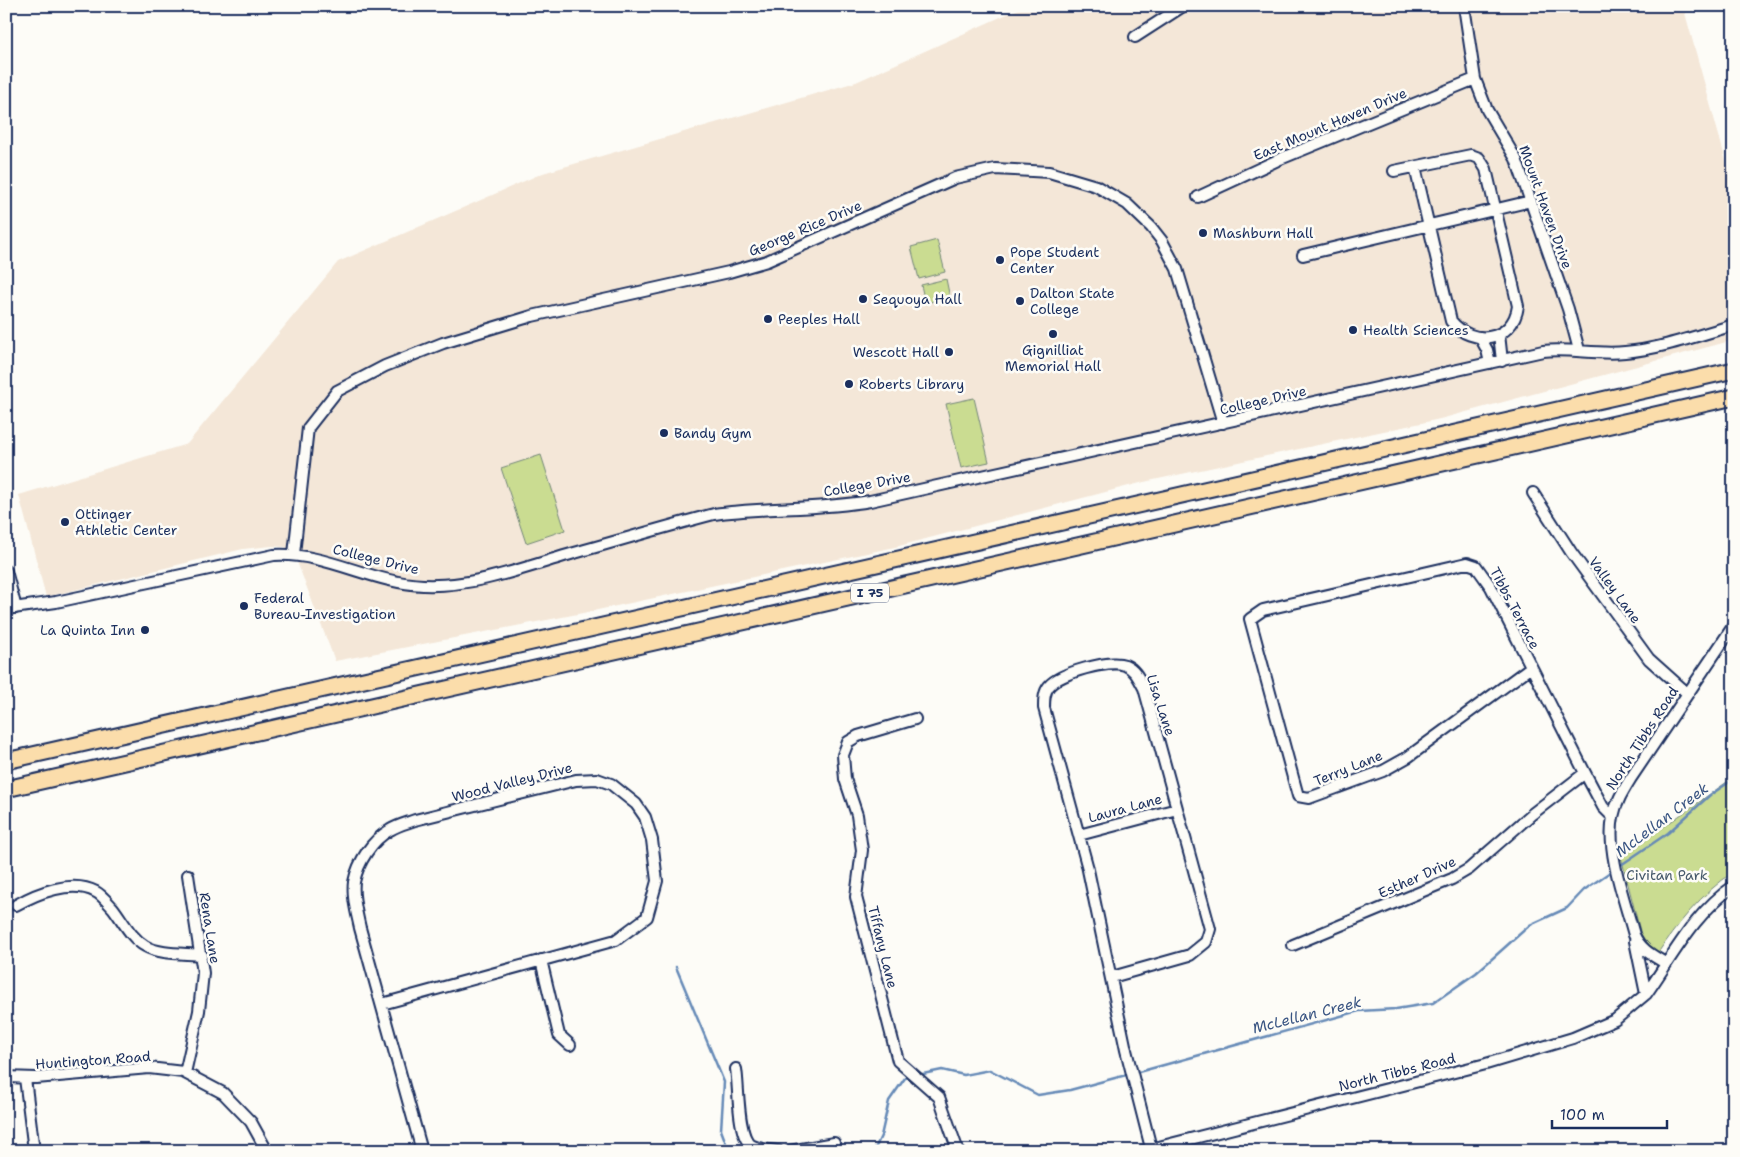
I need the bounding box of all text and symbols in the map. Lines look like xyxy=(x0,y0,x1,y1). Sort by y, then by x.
street label: East Mount Haven Drive xyxy=(1251,83,1409,165)
street label: Mount Haven Drive xyxy=(1515,143,1577,271)
street label: George Rice Drive xyxy=(746,196,864,260)
place label: Mashburn Hall xyxy=(1213,224,1314,242)
marker: Mashburn Hall xyxy=(1197,227,1209,239)
place label: Pope Student Center xyxy=(1010,243,1099,277)
marker: Pope Student Center xyxy=(994,254,1006,266)
place label: Dalton State College xyxy=(1030,284,1115,318)
place label: Sequoya Hall xyxy=(873,290,962,308)
marker: Sequoya Hall xyxy=(857,293,869,305)
marker: Dalton State College xyxy=(1014,295,1026,307)
place label: Peeples Hall xyxy=(778,310,860,328)
marker: Peeples Hall xyxy=(762,313,774,325)
place label: Health Sciences xyxy=(1363,321,1469,339)
marker: Health Sciences xyxy=(1347,324,1359,336)
marker: Gignilliat Memorial Hall xyxy=(1047,328,1059,340)
place label: Gignilliat Memorial Hall xyxy=(1005,341,1102,375)
place label: Wescott Hall xyxy=(853,343,940,361)
marker: Wescott Hall xyxy=(943,346,955,358)
place label: Roberts Library xyxy=(859,375,964,393)
marker: Roberts Library xyxy=(843,378,855,390)
street label: College Drive xyxy=(1218,381,1308,419)
place label: Bandy Gym xyxy=(674,424,752,442)
marker: Bandy Gym xyxy=(658,427,670,439)
street label: College Drive xyxy=(822,467,912,501)
place label: Ottinger Athletic Center xyxy=(75,505,178,539)
marker: Ottinger Athletic Center xyxy=(59,516,71,528)
street label: College Drive xyxy=(331,540,421,578)
street label: Valley Lane xyxy=(1585,553,1645,627)
street label: Tibbs Terrace xyxy=(1486,564,1544,652)
road number: I 75 xyxy=(851,584,889,602)
place label: Federal Bureau-Investigation xyxy=(254,589,396,623)
marker: Federal Bureau-Investigation xyxy=(238,600,250,612)
place label: La Quinta Inn xyxy=(40,621,135,639)
marker: La Quinta Inn xyxy=(139,624,151,636)
street label: Lisa Lane xyxy=(1143,672,1179,738)
street label: North Tibbs Road xyxy=(1602,683,1682,793)
street label: Terry Lane xyxy=(1311,746,1385,790)
street label: Wood Valley Drive xyxy=(450,758,574,806)
water label: McLellan Creek xyxy=(1611,778,1713,862)
street label: Laura Lane xyxy=(1086,789,1164,827)
street label: Esther Drive xyxy=(1375,852,1459,902)
park label: Civitan Park xyxy=(1626,866,1708,884)
street label: Rena Lane xyxy=(195,891,225,965)
street label: Tiffany Lane xyxy=(864,904,902,990)
water label: McLellan Creek xyxy=(1250,992,1364,1038)
street label: Huntington Road xyxy=(35,1047,151,1073)
street label: North Tibbs Road xyxy=(1337,1049,1457,1095)
scale bar xyxy=(1552,1097,1668,1129)
text: 100 m xyxy=(1560,1105,1605,1125)

